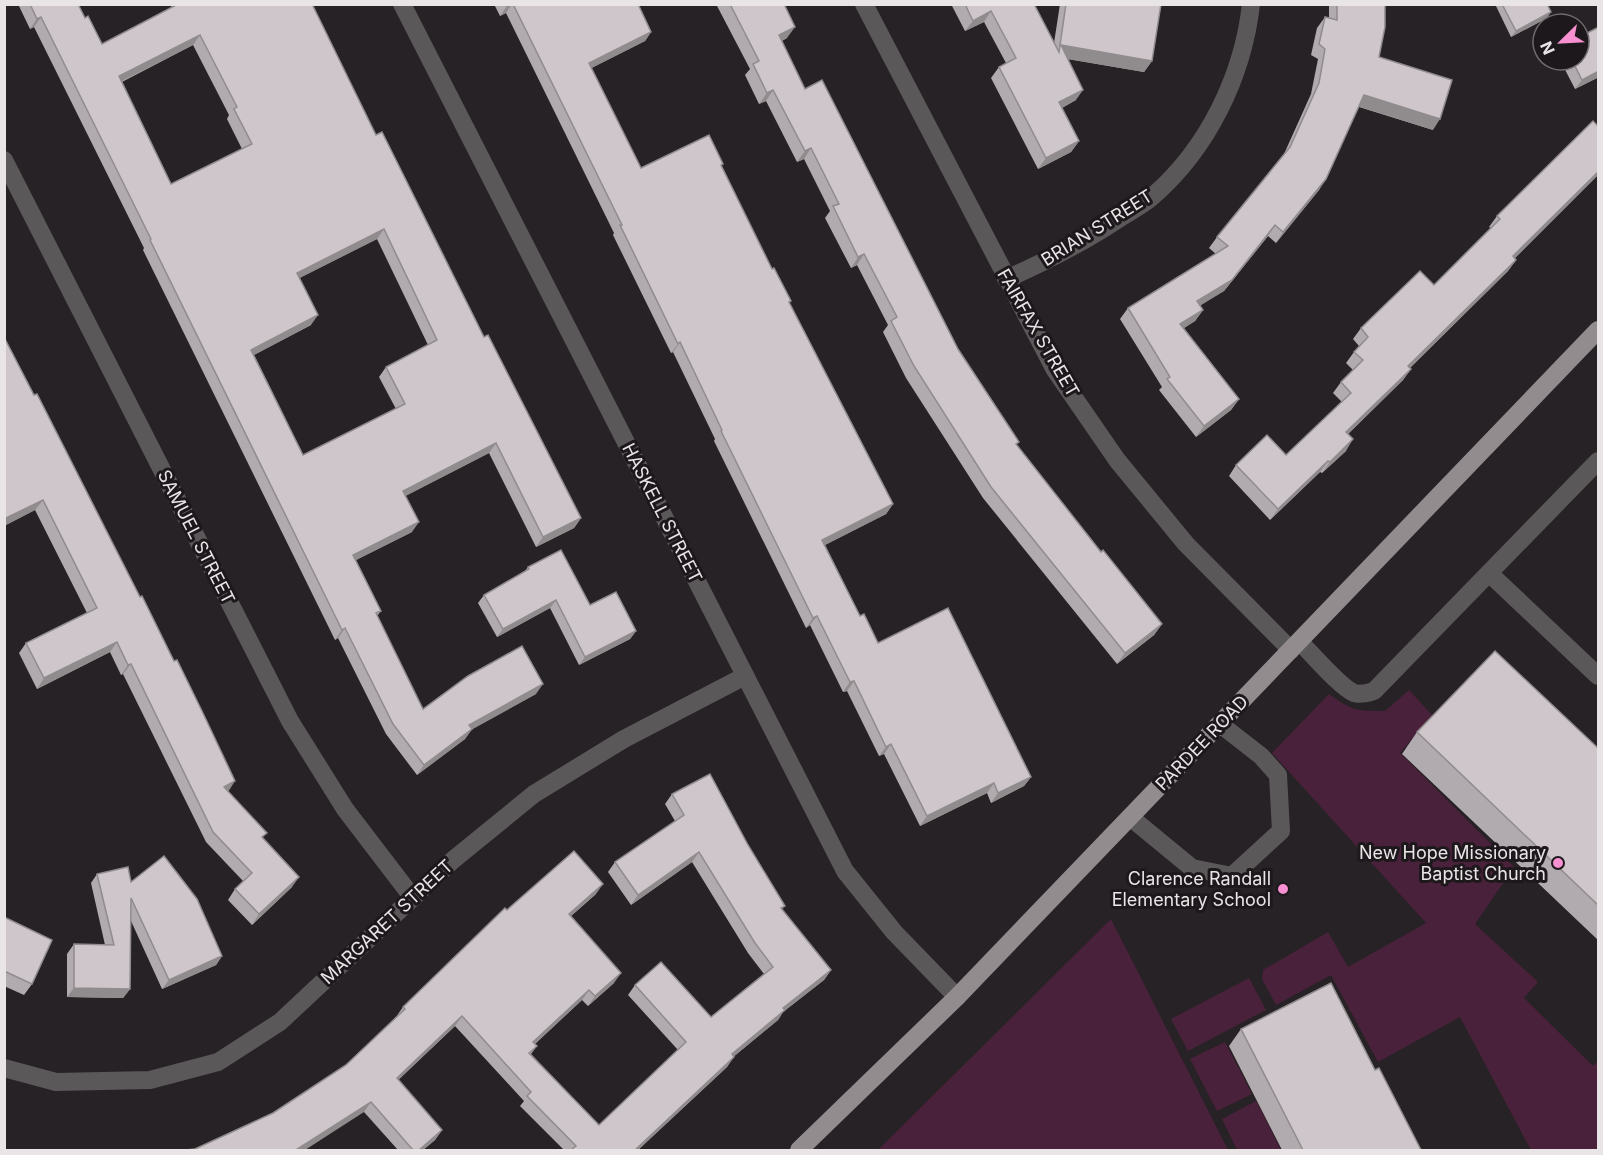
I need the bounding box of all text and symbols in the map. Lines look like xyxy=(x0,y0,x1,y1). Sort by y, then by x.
north arrow xyxy=(1531,12,1591,72)
text: N xyxy=(1536,38,1559,58)
street label: BRIAN STREET xyxy=(1037,185,1156,270)
street label: FAIRFAX STREET xyxy=(993,265,1084,401)
street label: HASKELL STREET xyxy=(618,440,707,586)
street label: SAMUEL STREET xyxy=(154,466,239,607)
street label: PARDEE ROAD xyxy=(1151,691,1252,795)
place label: New Hope Missionary Baptist Church xyxy=(1359,842,1546,884)
street label: MARGARET STREET xyxy=(316,855,457,988)
marker: New Hope Missionary Baptist Church xyxy=(1551,856,1565,870)
place label: Clarence Randall Elementary School xyxy=(1112,868,1271,910)
marker: Clarence Randall Elementary School xyxy=(1276,882,1290,896)

